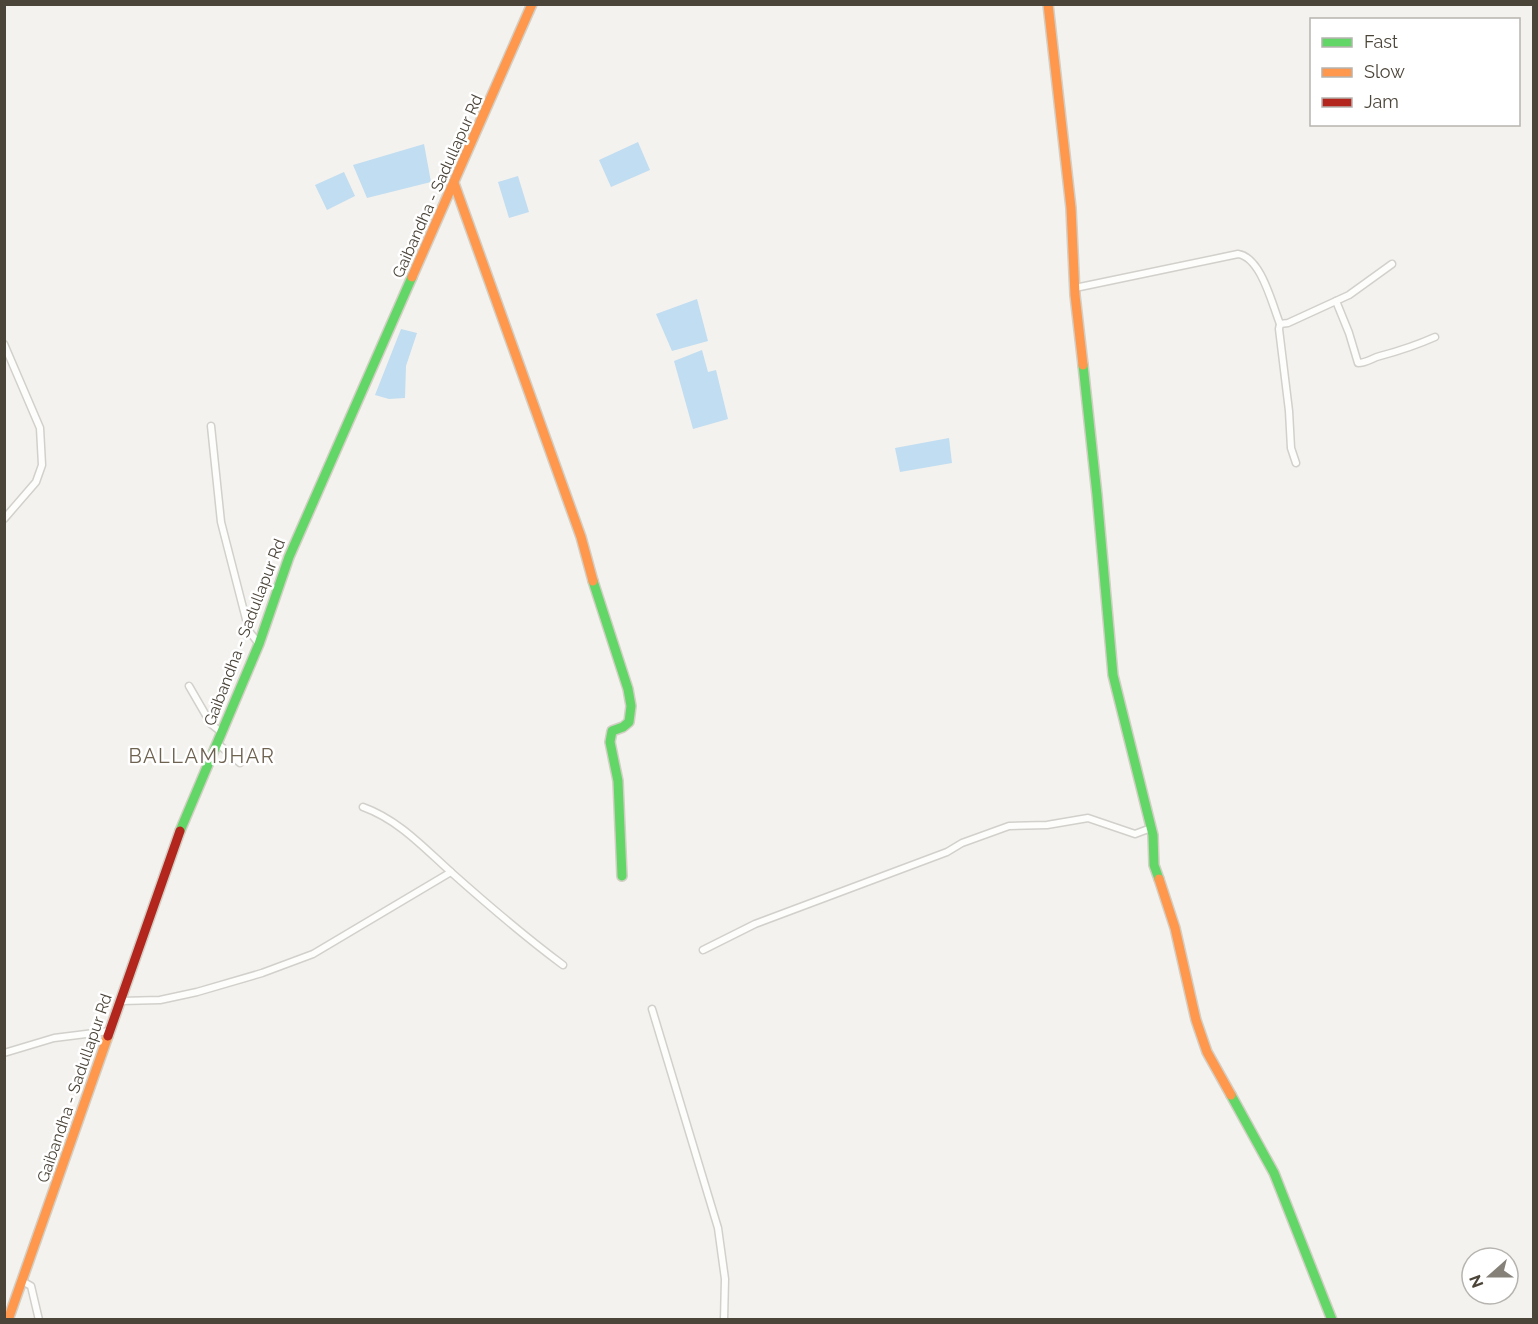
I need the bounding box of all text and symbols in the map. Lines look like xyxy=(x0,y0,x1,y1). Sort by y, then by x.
legend xyxy=(1310,18,1520,126)
text: Fast xyxy=(1364,31,1398,52)
text: Slow xyxy=(1364,61,1405,82)
text: Jam xyxy=(1364,91,1399,112)
street label: Gaibandha - Sadullapur Rd xyxy=(388,92,487,281)
street label: Gaibandha - Sadullapur Rd xyxy=(200,536,289,728)
district label: BALLAMJHAR xyxy=(129,744,275,768)
street label: Gaibandha - Sadullapur Rd xyxy=(33,991,116,1185)
north arrow xyxy=(1460,1246,1520,1306)
text: N xyxy=(1465,1272,1488,1290)

